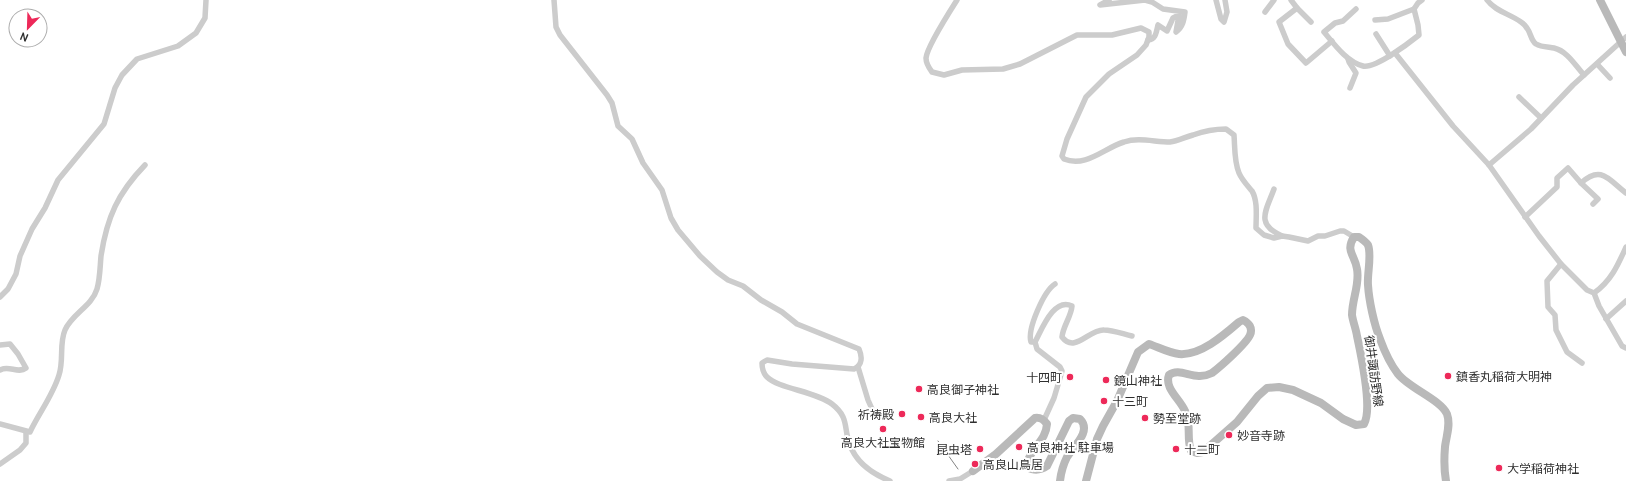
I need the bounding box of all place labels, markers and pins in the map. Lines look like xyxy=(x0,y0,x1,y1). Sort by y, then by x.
place label: 鎮香丸稲荷大明神 xyxy=(1456,369,1552,384)
place label: 十四町 xyxy=(1026,370,1062,385)
marker: 鎮香丸稲荷大明神 xyxy=(1443,371,1453,381)
marker: 十四町 xyxy=(1065,372,1075,382)
place label: 鏡山神社 xyxy=(1114,373,1162,388)
marker: 鏡山神社 xyxy=(1101,375,1111,385)
place label: 高良御子神社 xyxy=(927,382,999,397)
marker: 高良御子神社 xyxy=(914,384,924,394)
place label: 十三町 xyxy=(1112,394,1148,409)
marker: 十三町 xyxy=(1099,396,1109,406)
place label: 祈祷殿 xyxy=(858,407,894,422)
marker: 祈祷殿 xyxy=(897,409,907,419)
place label: 高良大社 xyxy=(929,410,977,425)
place label: 勢至堂跡 xyxy=(1153,411,1201,426)
marker: 高良大社 xyxy=(916,412,926,422)
marker: 勢至堂跡 xyxy=(1140,413,1150,423)
marker: 高良大社宝物館 xyxy=(878,424,888,434)
place label: 妙音寺跡 xyxy=(1237,428,1285,443)
marker: 妙音寺跡 xyxy=(1224,430,1234,440)
place label: 高良大社宝物館 xyxy=(841,435,925,450)
place label: 高良神社 駐車場 xyxy=(1027,440,1114,455)
place label: 昆虫塔 xyxy=(936,442,972,457)
marker: 高良神社 駐車場 xyxy=(1014,442,1024,452)
place label: 十二町 xyxy=(1184,442,1220,457)
marker: 昆虫塔 xyxy=(975,444,985,454)
marker: 十二町 xyxy=(1171,444,1181,454)
place label: 高良山鳥居 xyxy=(983,457,1043,472)
marker: 高良山鳥居 xyxy=(970,459,980,469)
place label: 大学稲荷神社 xyxy=(1507,461,1579,476)
marker: 大学稲荷神社 xyxy=(1494,463,1504,473)

